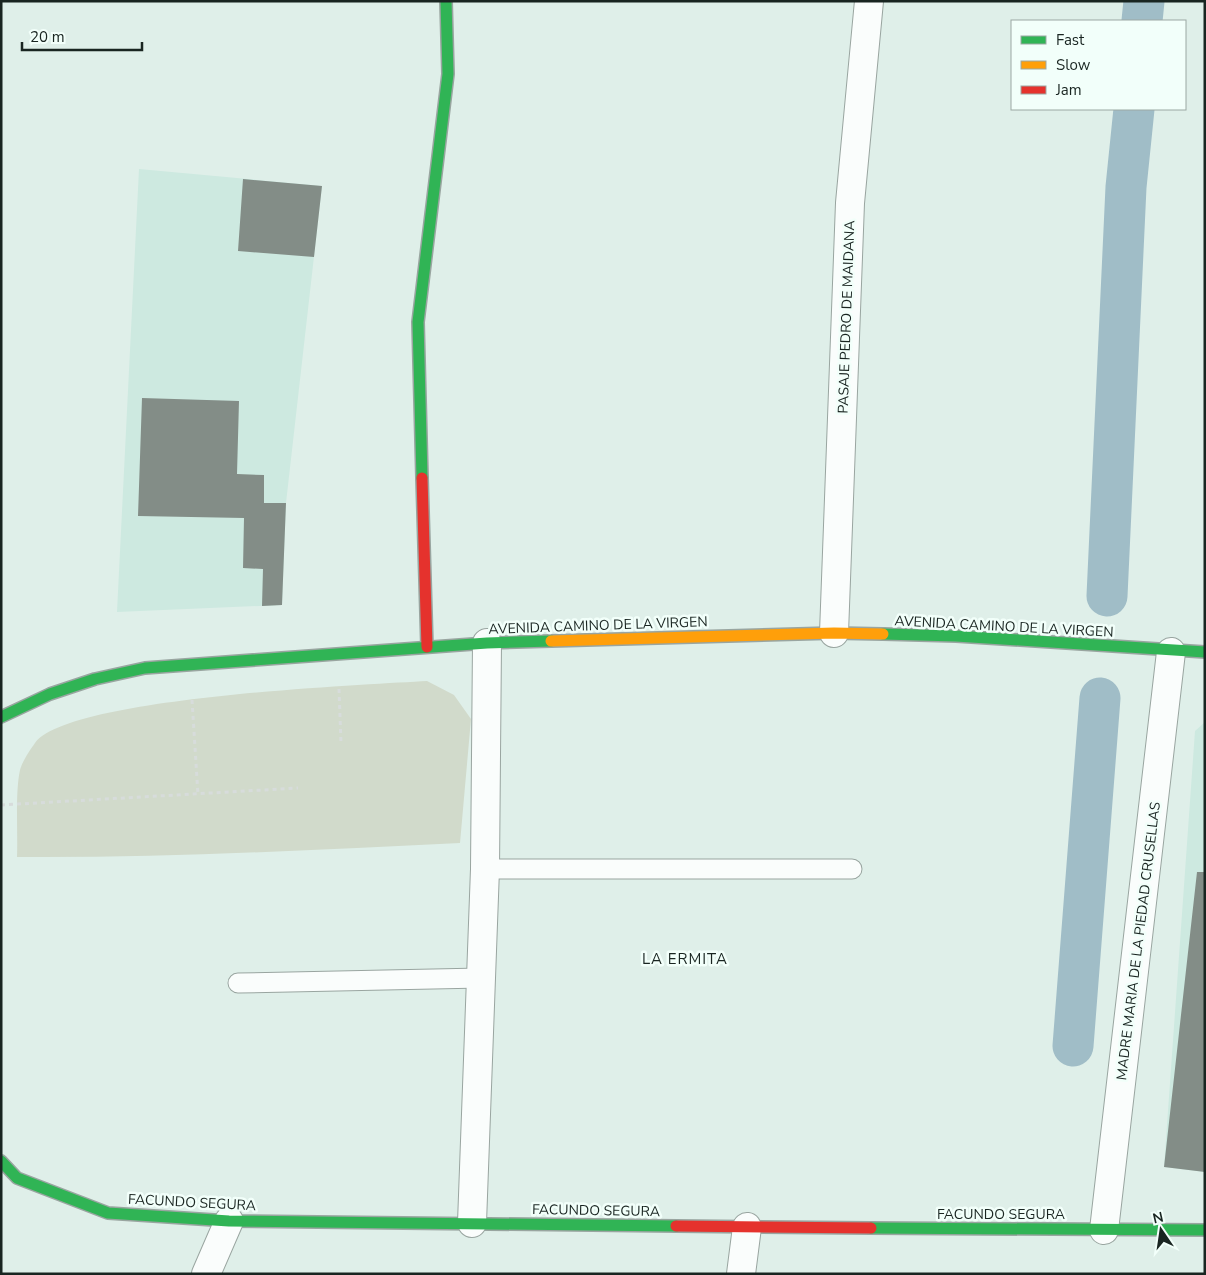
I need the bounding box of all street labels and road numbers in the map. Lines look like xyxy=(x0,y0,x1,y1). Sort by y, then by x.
street label: PASAJE PEDRO DE MAIDANA xyxy=(834,220,859,414)
street label: AVENIDA CAMINO DE LA VIRGEN xyxy=(894,611,1114,642)
street label: AVENIDA CAMINO DE LA VIRGEN xyxy=(488,612,708,639)
street label: MADRE MARIA DE LA PIEDAD CRUSELLAS xyxy=(1112,800,1165,1081)
street label: FACUNDO SEGURA xyxy=(128,1190,256,1215)
street label: FACUNDO SEGURA xyxy=(532,1200,660,1221)
street label: FACUNDO SEGURA xyxy=(937,1205,1065,1224)

